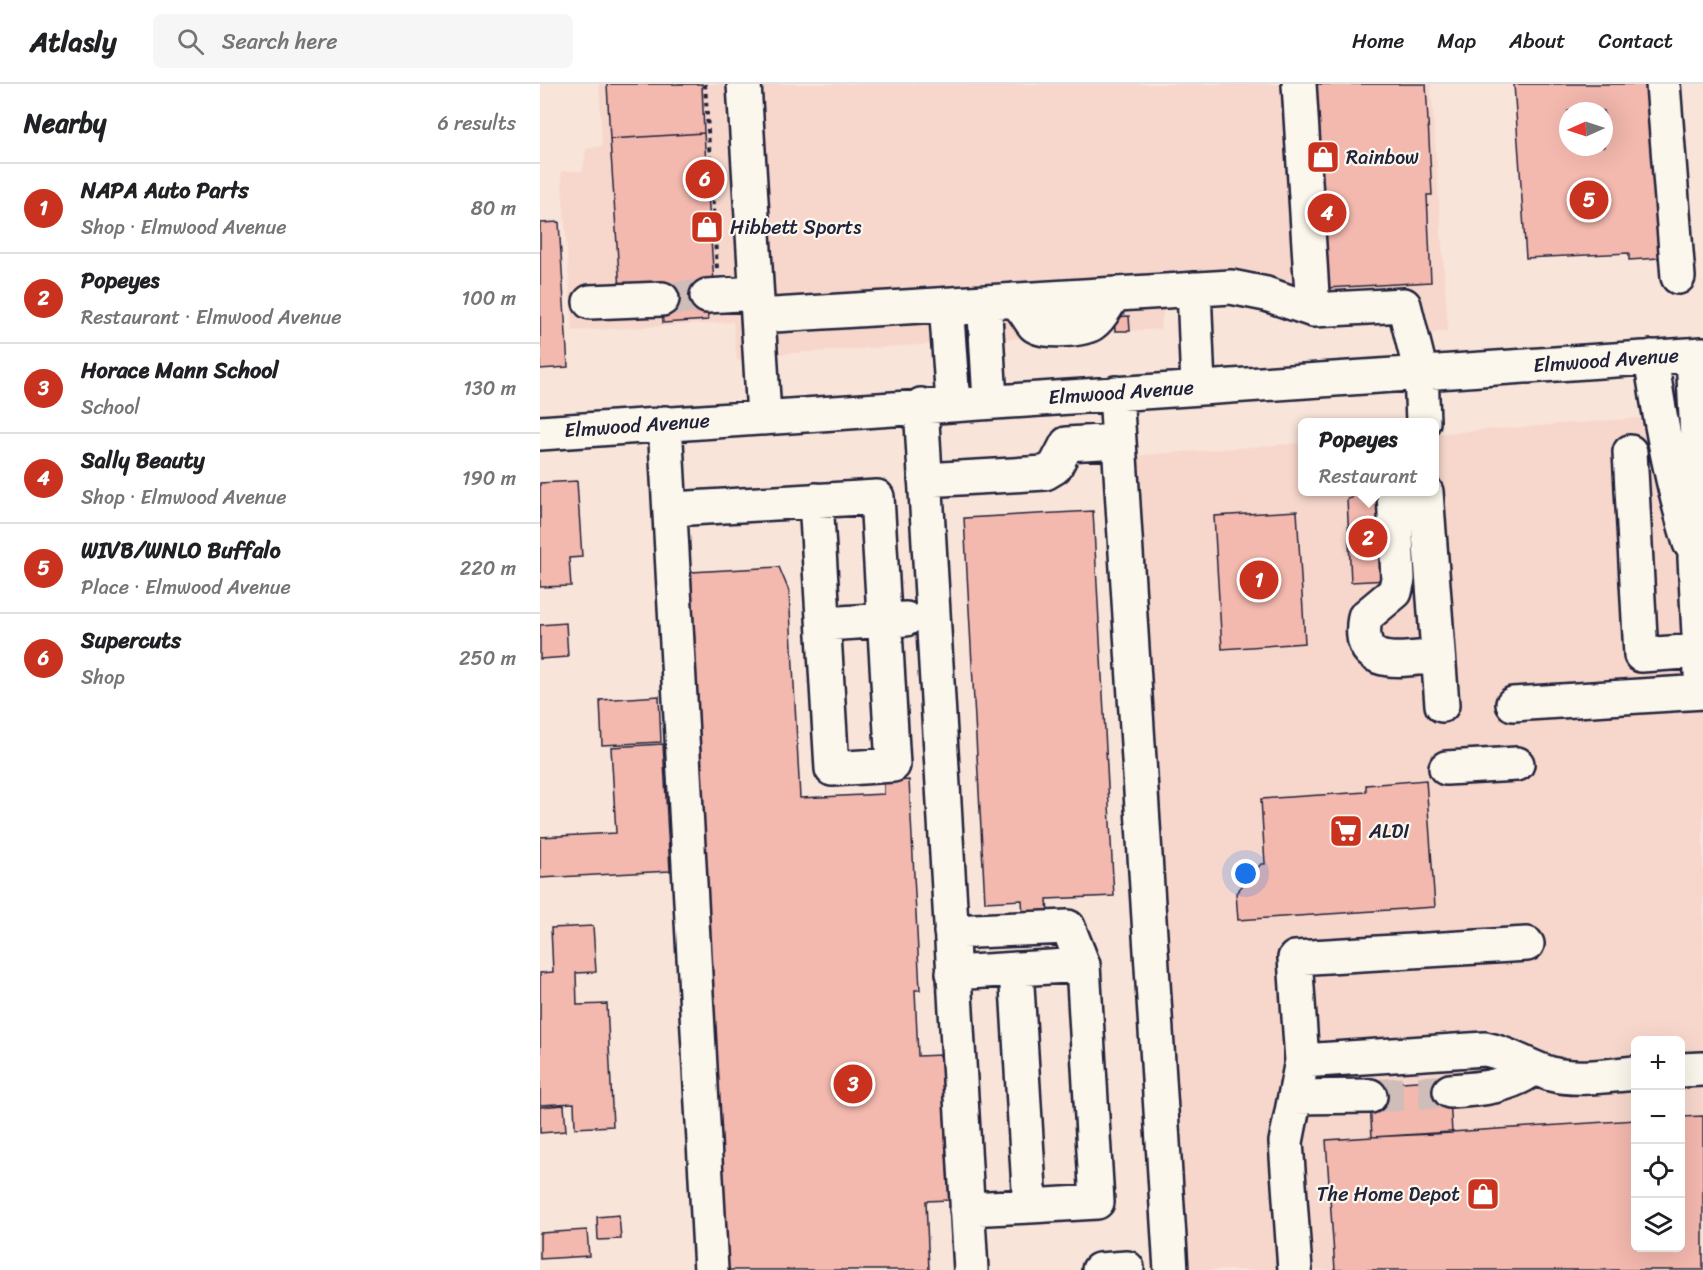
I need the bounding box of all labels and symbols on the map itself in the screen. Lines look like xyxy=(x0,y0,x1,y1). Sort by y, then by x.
north arrow xyxy=(1559,102,1613,156)
shop icon: Rainbow xyxy=(1305,139,1341,175)
place label: Rainbow xyxy=(1346,140,1419,175)
pin: 6 xyxy=(686,156,724,202)
pin: 5 xyxy=(1570,178,1608,222)
pin: 4 xyxy=(1308,190,1346,236)
shop icon: Hibbett Sports xyxy=(689,209,725,245)
place label: Hibbett Sports xyxy=(730,210,862,245)
street label: Elmwood Avenue xyxy=(1532,338,1680,383)
street label: Elmwood Avenue xyxy=(1047,370,1195,415)
street label: Elmwood Avenue xyxy=(563,403,711,448)
pin: 2 xyxy=(1348,516,1388,560)
pin: 1 xyxy=(1240,558,1278,602)
supermarket icon: ALDI xyxy=(1328,813,1364,849)
place label: ALDI xyxy=(1368,814,1409,849)
your location xyxy=(1231,859,1260,888)
pin: 3 xyxy=(834,1062,872,1106)
shop icon: The Home Depot xyxy=(1465,1176,1501,1212)
place label: The Home Depot xyxy=(1317,1177,1460,1212)

